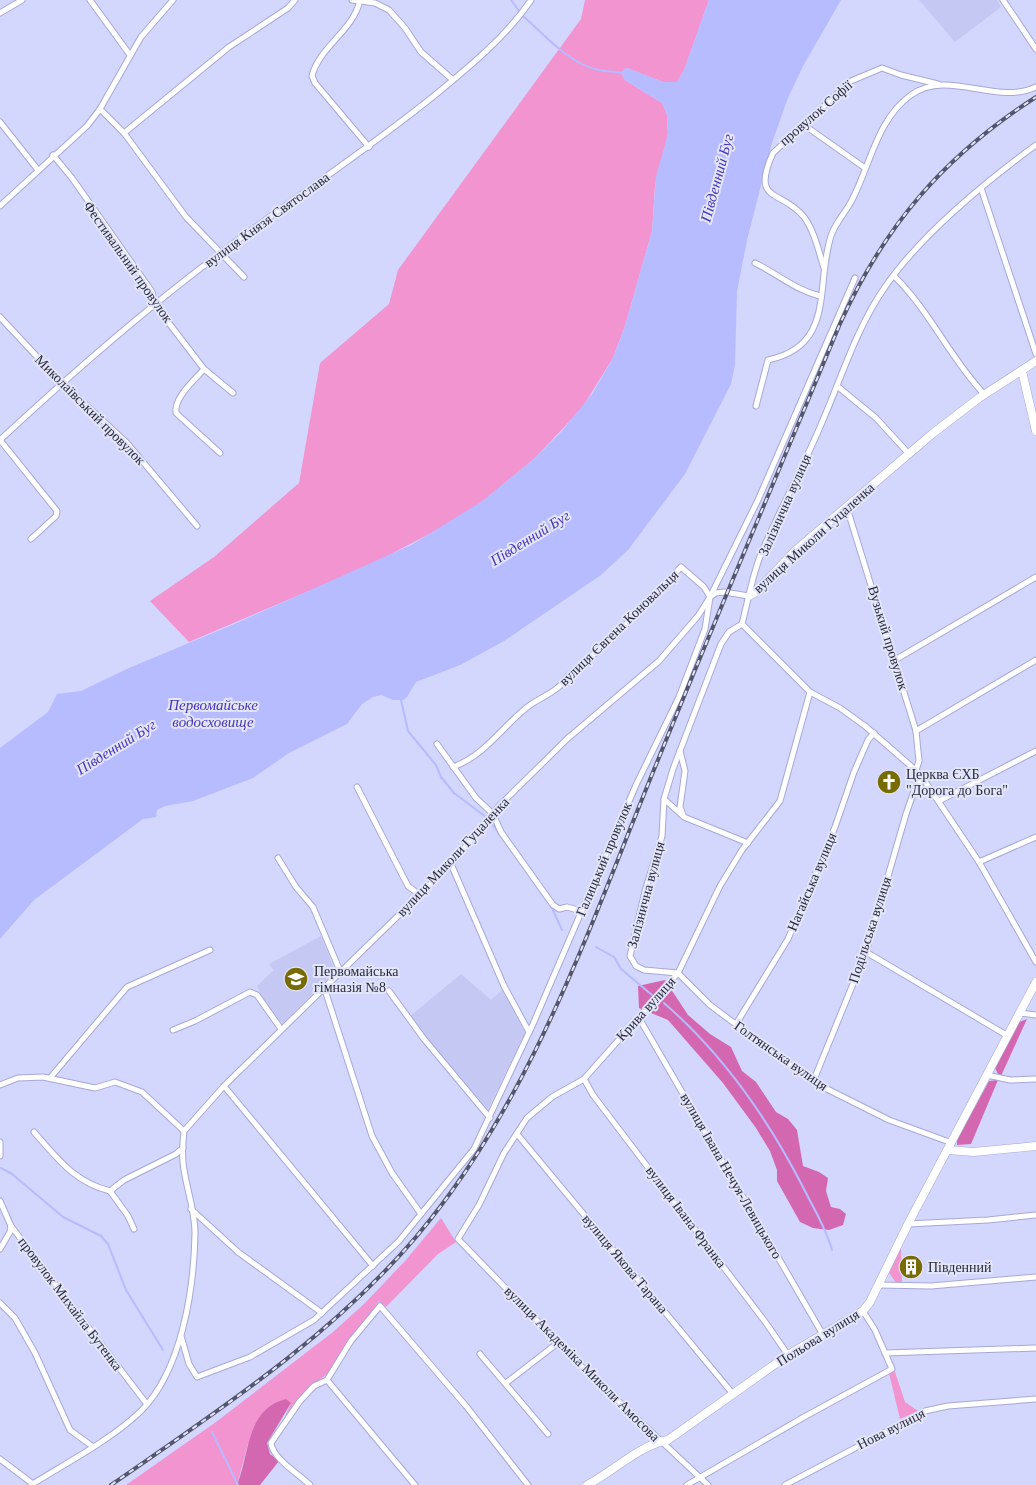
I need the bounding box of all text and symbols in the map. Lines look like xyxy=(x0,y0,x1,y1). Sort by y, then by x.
street label: провулок Софії xyxy=(777,77,856,149)
water label: Південний Буг xyxy=(697,132,736,225)
street label: вулиця Князя Святослава xyxy=(202,169,333,270)
street label: Фестивальний провулок xyxy=(80,199,176,326)
street label: Миколаївський провулок xyxy=(32,352,148,468)
street label: Залізнична вулиця xyxy=(756,451,814,558)
street label: вулиця Миколи Гуцаленка xyxy=(751,479,878,596)
water label: Південний Буг xyxy=(487,507,573,569)
street label: вулиця Євгена Коновальця xyxy=(556,567,682,689)
street label: Вузький провулок xyxy=(865,584,911,692)
water label: Первомайське водосховище xyxy=(167,697,258,730)
water label: Південний Буг xyxy=(73,716,159,778)
place label: Церква ЄХБ "Дорога до Бога" xyxy=(906,767,1008,798)
church icon: Церква ЄХБ "Дорога до Бога" xyxy=(876,769,902,795)
street label: вулиця Миколи Гуцаленка xyxy=(394,794,513,920)
street label: Галицький провулок xyxy=(573,800,635,918)
street label: Нагайська вулиця xyxy=(784,830,840,934)
street label: Залізнична вулиця xyxy=(625,839,668,950)
street label: Подільська вулиця xyxy=(846,874,894,985)
place label: Первомайська гімназія №8 xyxy=(314,964,399,995)
school or university icon: Первомайська гімназія №8 xyxy=(283,966,309,992)
street label: Крива вулиця xyxy=(613,974,679,1044)
street label: Голтянська вулиця xyxy=(731,1018,831,1094)
street label: вулиця Івана Нечуя-Левицького xyxy=(677,1091,785,1261)
street label: вулиця Івана Франка xyxy=(643,1163,730,1271)
street label: вулиця Якова Тарана xyxy=(579,1212,671,1317)
street label: провулок Михайла Бутенка xyxy=(15,1234,125,1374)
building icon: Південний xyxy=(898,1254,924,1280)
place label: Південний xyxy=(928,1260,992,1275)
street label: вулиця Академіка Миколи Амосова xyxy=(501,1283,663,1445)
street label: Польова вулиця xyxy=(774,1306,862,1369)
street label: Нова вулиця xyxy=(855,1405,928,1453)

